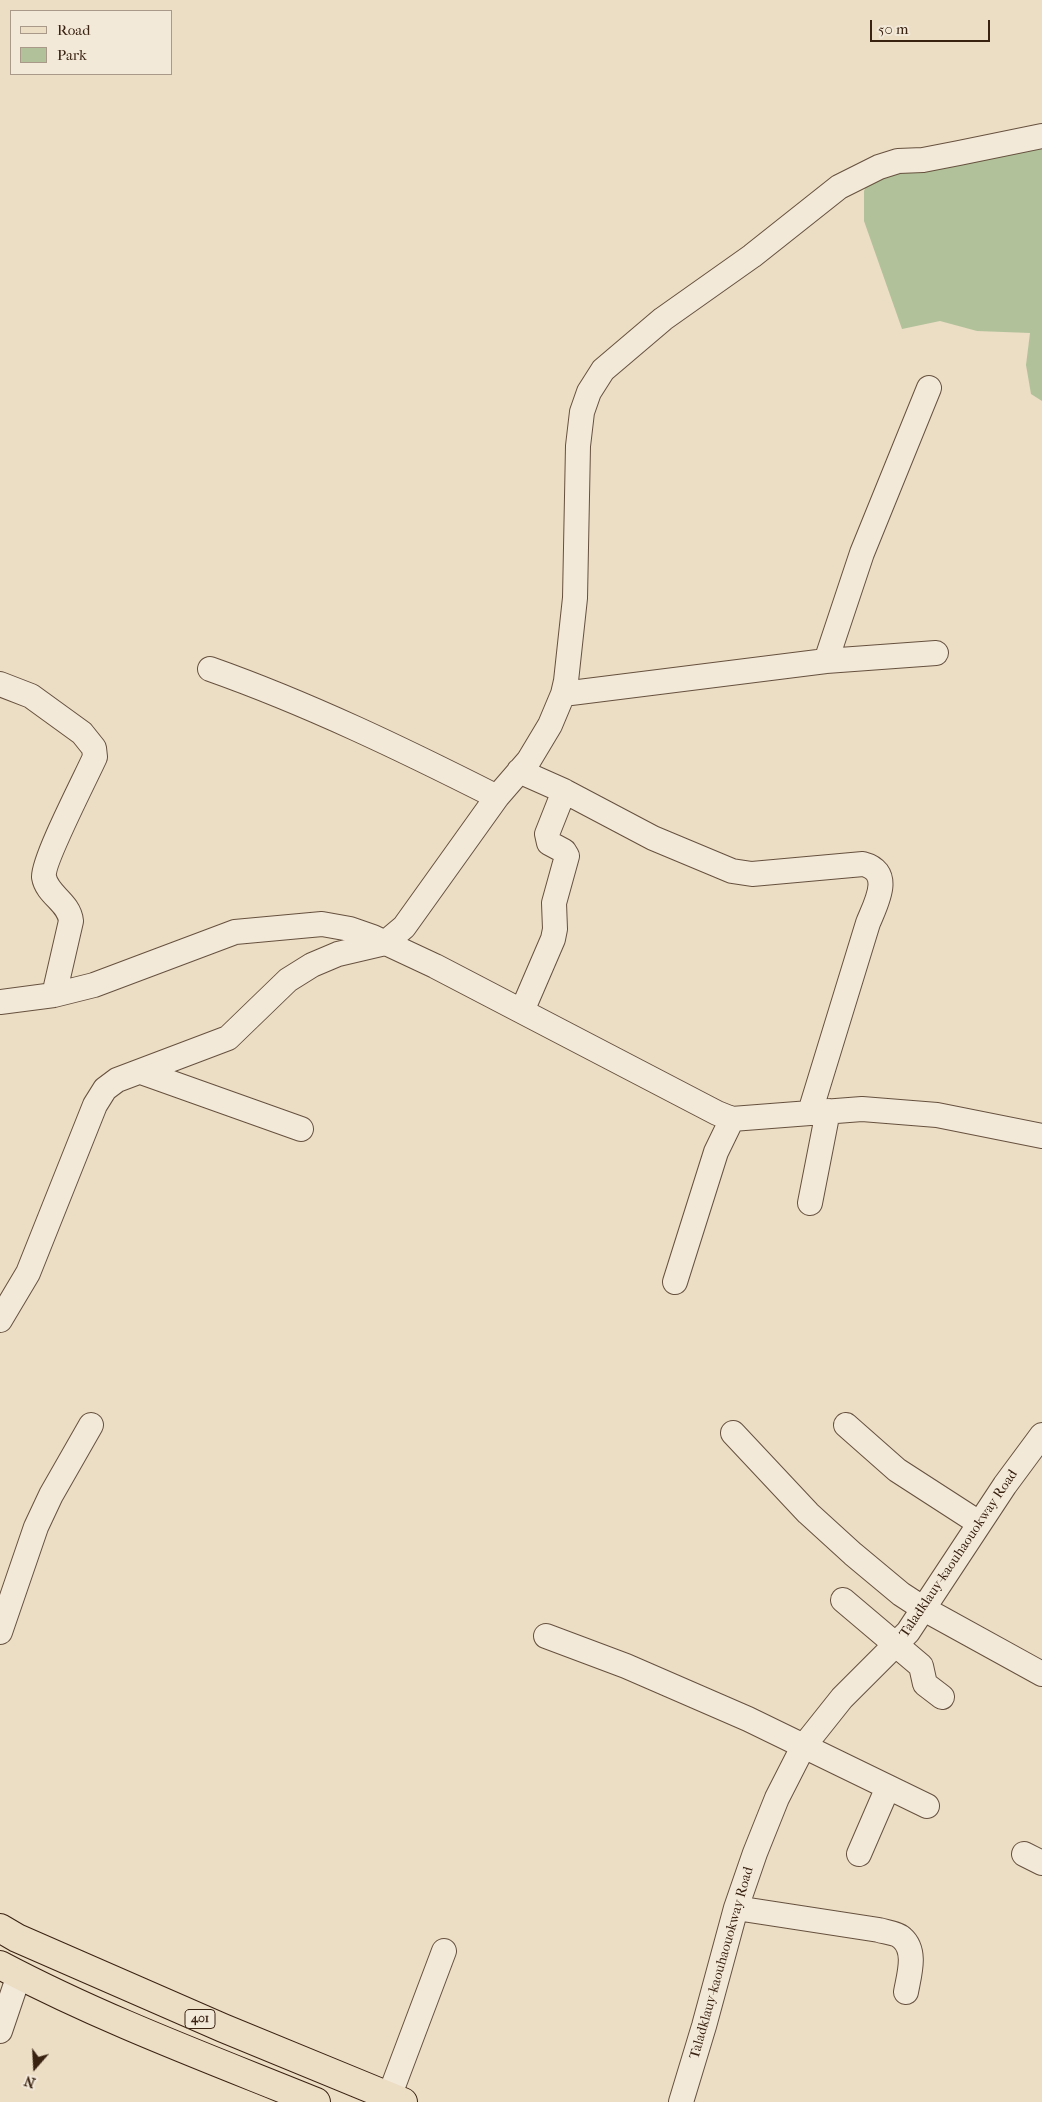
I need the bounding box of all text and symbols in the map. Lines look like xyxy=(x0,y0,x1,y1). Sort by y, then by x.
legend xyxy=(10,10,172,75)
scale bar xyxy=(872,10,992,42)
text: 50 m xyxy=(878,20,908,38)
text: Road xyxy=(57,21,90,39)
text: Park xyxy=(57,46,87,64)
street label: Taladklauy-kaouhaouokway Road xyxy=(896,1467,1022,1641)
street label: Taladklauy-kaouhaouokway Road xyxy=(686,1865,758,2061)
road number: 401 xyxy=(185,2010,215,2028)
north arrow xyxy=(10,2042,60,2092)
text: N xyxy=(22,2072,38,2091)

